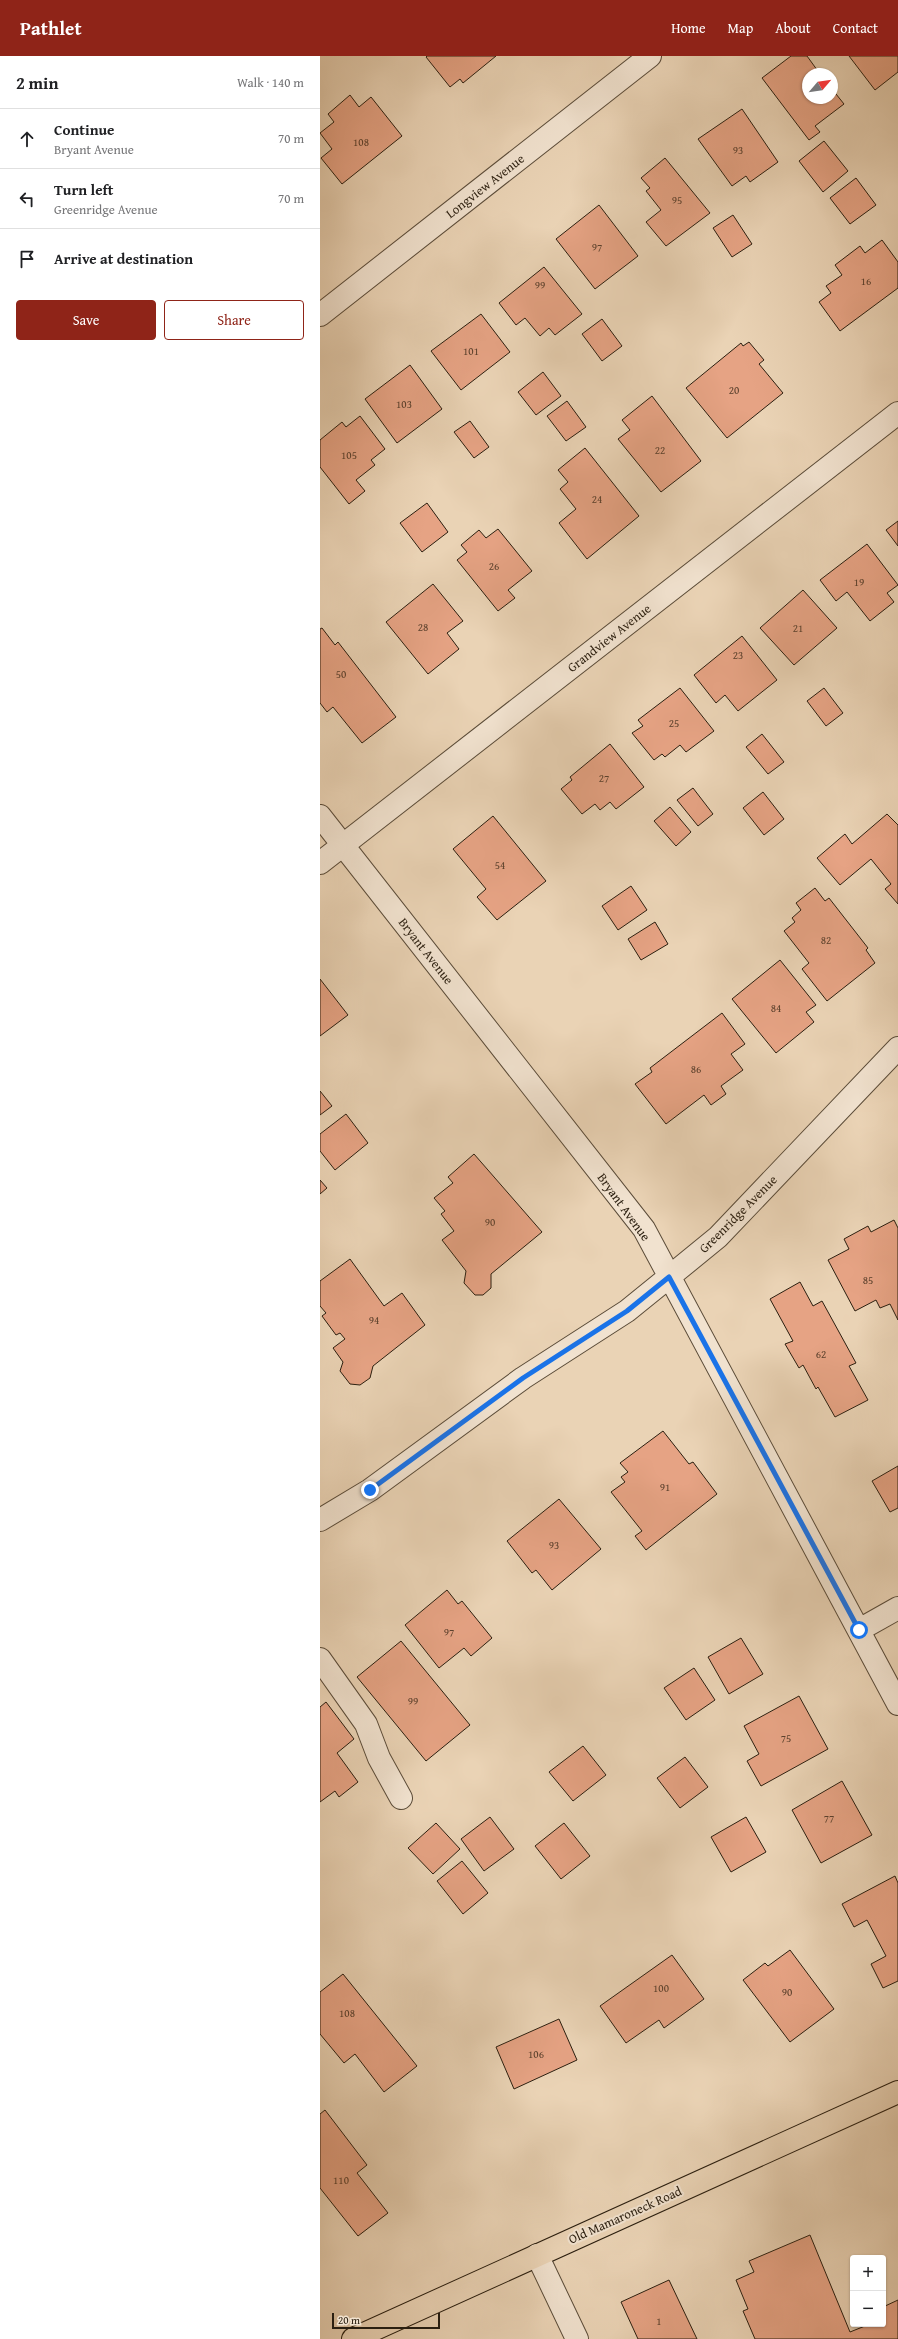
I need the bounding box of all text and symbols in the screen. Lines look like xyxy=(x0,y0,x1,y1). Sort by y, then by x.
text: Pathlet xyxy=(20,14,82,42)
text: Home xyxy=(671,18,706,38)
text: Map xyxy=(728,18,753,38)
text: About xyxy=(775,18,811,38)
text: Contact xyxy=(833,18,878,38)
north arrow xyxy=(802,68,838,104)
text: 2 min xyxy=(16,70,58,95)
text: Walk · 140 m xyxy=(237,73,304,92)
text: Continue xyxy=(54,119,115,140)
icon: ahead xyxy=(16,128,38,150)
text: 70 m xyxy=(278,129,304,148)
house number: 108 xyxy=(353,134,369,150)
text: Bryant Avenue xyxy=(54,140,134,159)
house number: 93 xyxy=(733,142,743,158)
street label: Longview Avenue xyxy=(442,149,528,223)
text: Turn left xyxy=(54,179,113,200)
icon: left xyxy=(16,188,38,210)
text: 70 m xyxy=(278,189,304,208)
house number: 95 xyxy=(672,192,682,208)
text: Greenridge Avenue xyxy=(54,200,158,219)
house number: 97 xyxy=(592,239,602,255)
icon: arrive xyxy=(16,248,38,270)
text: Arrive at destination xyxy=(54,248,193,269)
house number: 16 xyxy=(861,273,871,289)
house number: 99 xyxy=(535,277,545,293)
button: Save xyxy=(16,300,156,340)
button: Share xyxy=(164,300,304,340)
house number: 101 xyxy=(463,343,479,359)
house number: 20 xyxy=(729,382,739,398)
house number: 103 xyxy=(396,396,412,412)
house number: 22 xyxy=(655,442,665,458)
house number: 105 xyxy=(341,447,357,463)
house number: 24 xyxy=(592,491,602,507)
house number: 26 xyxy=(489,558,499,574)
house number: 19 xyxy=(854,574,864,590)
street label: Grandview Avenue xyxy=(563,599,655,677)
house number: 28 xyxy=(418,619,428,635)
house number: 21 xyxy=(793,620,803,636)
house number: 23 xyxy=(733,647,743,663)
house number: 50 xyxy=(336,666,346,682)
house number: 25 xyxy=(669,715,679,731)
house number: 27 xyxy=(599,770,609,786)
house number: 54 xyxy=(495,857,505,873)
street label: Bryant Avenue xyxy=(394,914,458,988)
house number: 82 xyxy=(821,932,831,948)
house number: 84 xyxy=(771,1000,781,1016)
house number: 86 xyxy=(691,1061,701,1077)
street label: Bryant Avenue xyxy=(593,1169,655,1245)
street label: Greenridge Avenue xyxy=(695,1171,781,1257)
house number: 90 xyxy=(485,1214,495,1230)
house number: 85 xyxy=(863,1272,873,1288)
house number: 94 xyxy=(369,1312,379,1328)
house number: 62 xyxy=(816,1346,826,1362)
house number: 91 xyxy=(660,1479,670,1495)
route end xyxy=(361,1481,379,1499)
house number: 93 xyxy=(549,1537,559,1553)
route start xyxy=(850,1621,868,1639)
house number: 97 xyxy=(444,1624,454,1640)
house number: 99 xyxy=(408,1693,418,1709)
house number: 75 xyxy=(781,1730,791,1746)
house number: 77 xyxy=(824,1810,834,1826)
house number: 100 xyxy=(653,1980,669,1996)
house number: 90 xyxy=(782,1984,792,2000)
house number: 108 xyxy=(339,2005,355,2021)
house number: 106 xyxy=(528,2046,544,2062)
house number: 110 xyxy=(333,2172,349,2188)
street label: Old Mamaroneck Road xyxy=(565,2181,685,2249)
map controls xyxy=(850,2255,886,2327)
button: + xyxy=(850,2255,886,2291)
button: − xyxy=(850,2291,886,2327)
scale bar xyxy=(332,2311,440,2330)
text: 20 m xyxy=(338,2312,360,2328)
house number: 1 xyxy=(656,2313,662,2329)

